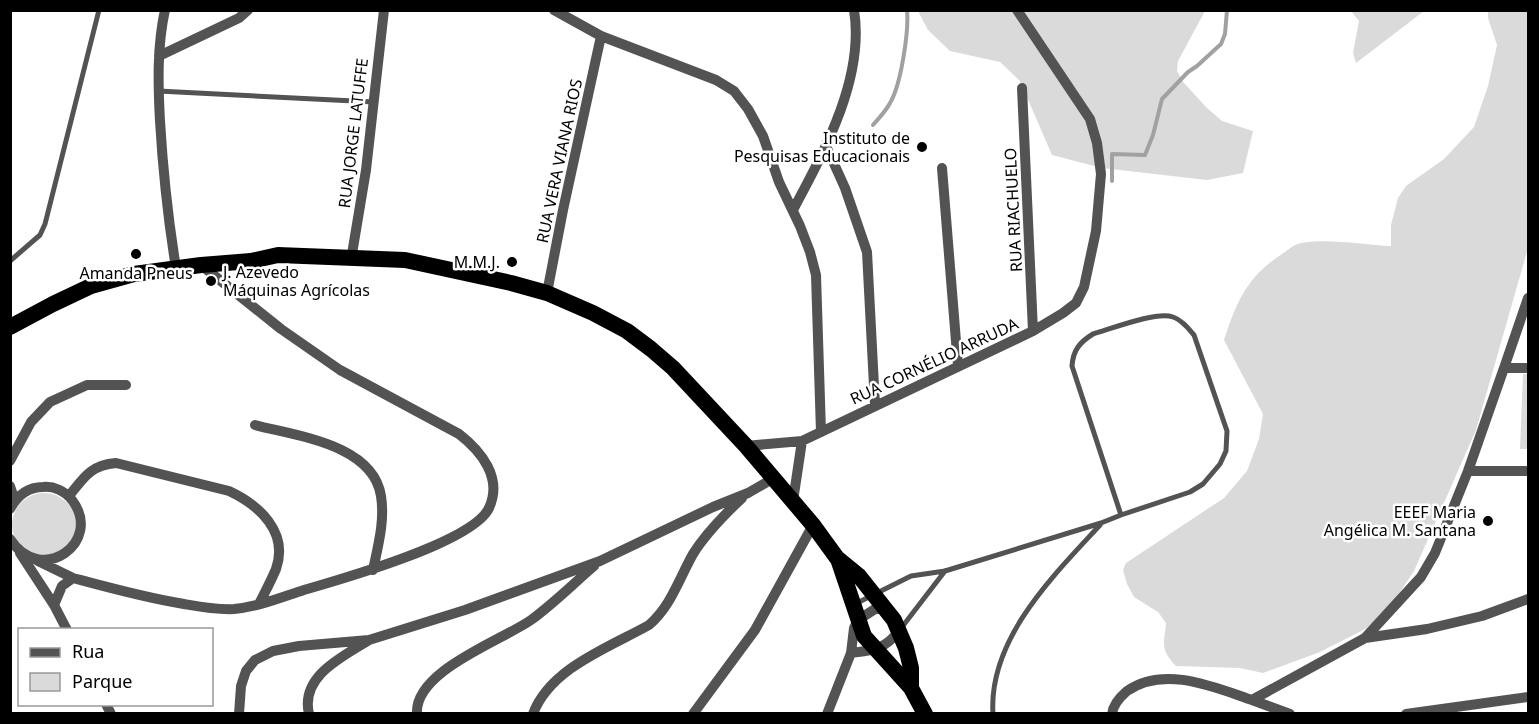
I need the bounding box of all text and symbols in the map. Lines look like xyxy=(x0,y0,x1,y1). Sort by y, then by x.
street label: RUA JORGE LATUFFE xyxy=(333,57,373,209)
street label: RUA VERA VIANA RIOS xyxy=(531,77,587,245)
place label: Instituto de Pesquisas Educacionais xyxy=(734,127,910,167)
marker: Instituto de Pesquisas Educacionais xyxy=(915,140,929,154)
street label: RUA RIACHUELO xyxy=(999,147,1027,273)
marker: Amanda Pneus xyxy=(129,247,143,261)
place label: M.M.J. xyxy=(454,251,500,273)
marker: M.M.J. xyxy=(505,255,519,269)
place label: J. Azevedo Máquinas Agrícolas xyxy=(221,261,370,301)
place label: Amanda Pneus xyxy=(79,262,193,284)
marker: J. Azevedo Máquinas Agrícolas xyxy=(204,274,218,288)
street label: RUA CORNÉLIO ARRUDA xyxy=(846,312,1022,410)
place label: EEEF Maria Angélica M. Santana xyxy=(1324,501,1476,541)
marker: EEEF Maria Angélica M. Santana xyxy=(1481,514,1495,528)
legend xyxy=(18,628,213,706)
text: Rua xyxy=(72,639,104,663)
text: Parque xyxy=(72,669,132,693)

